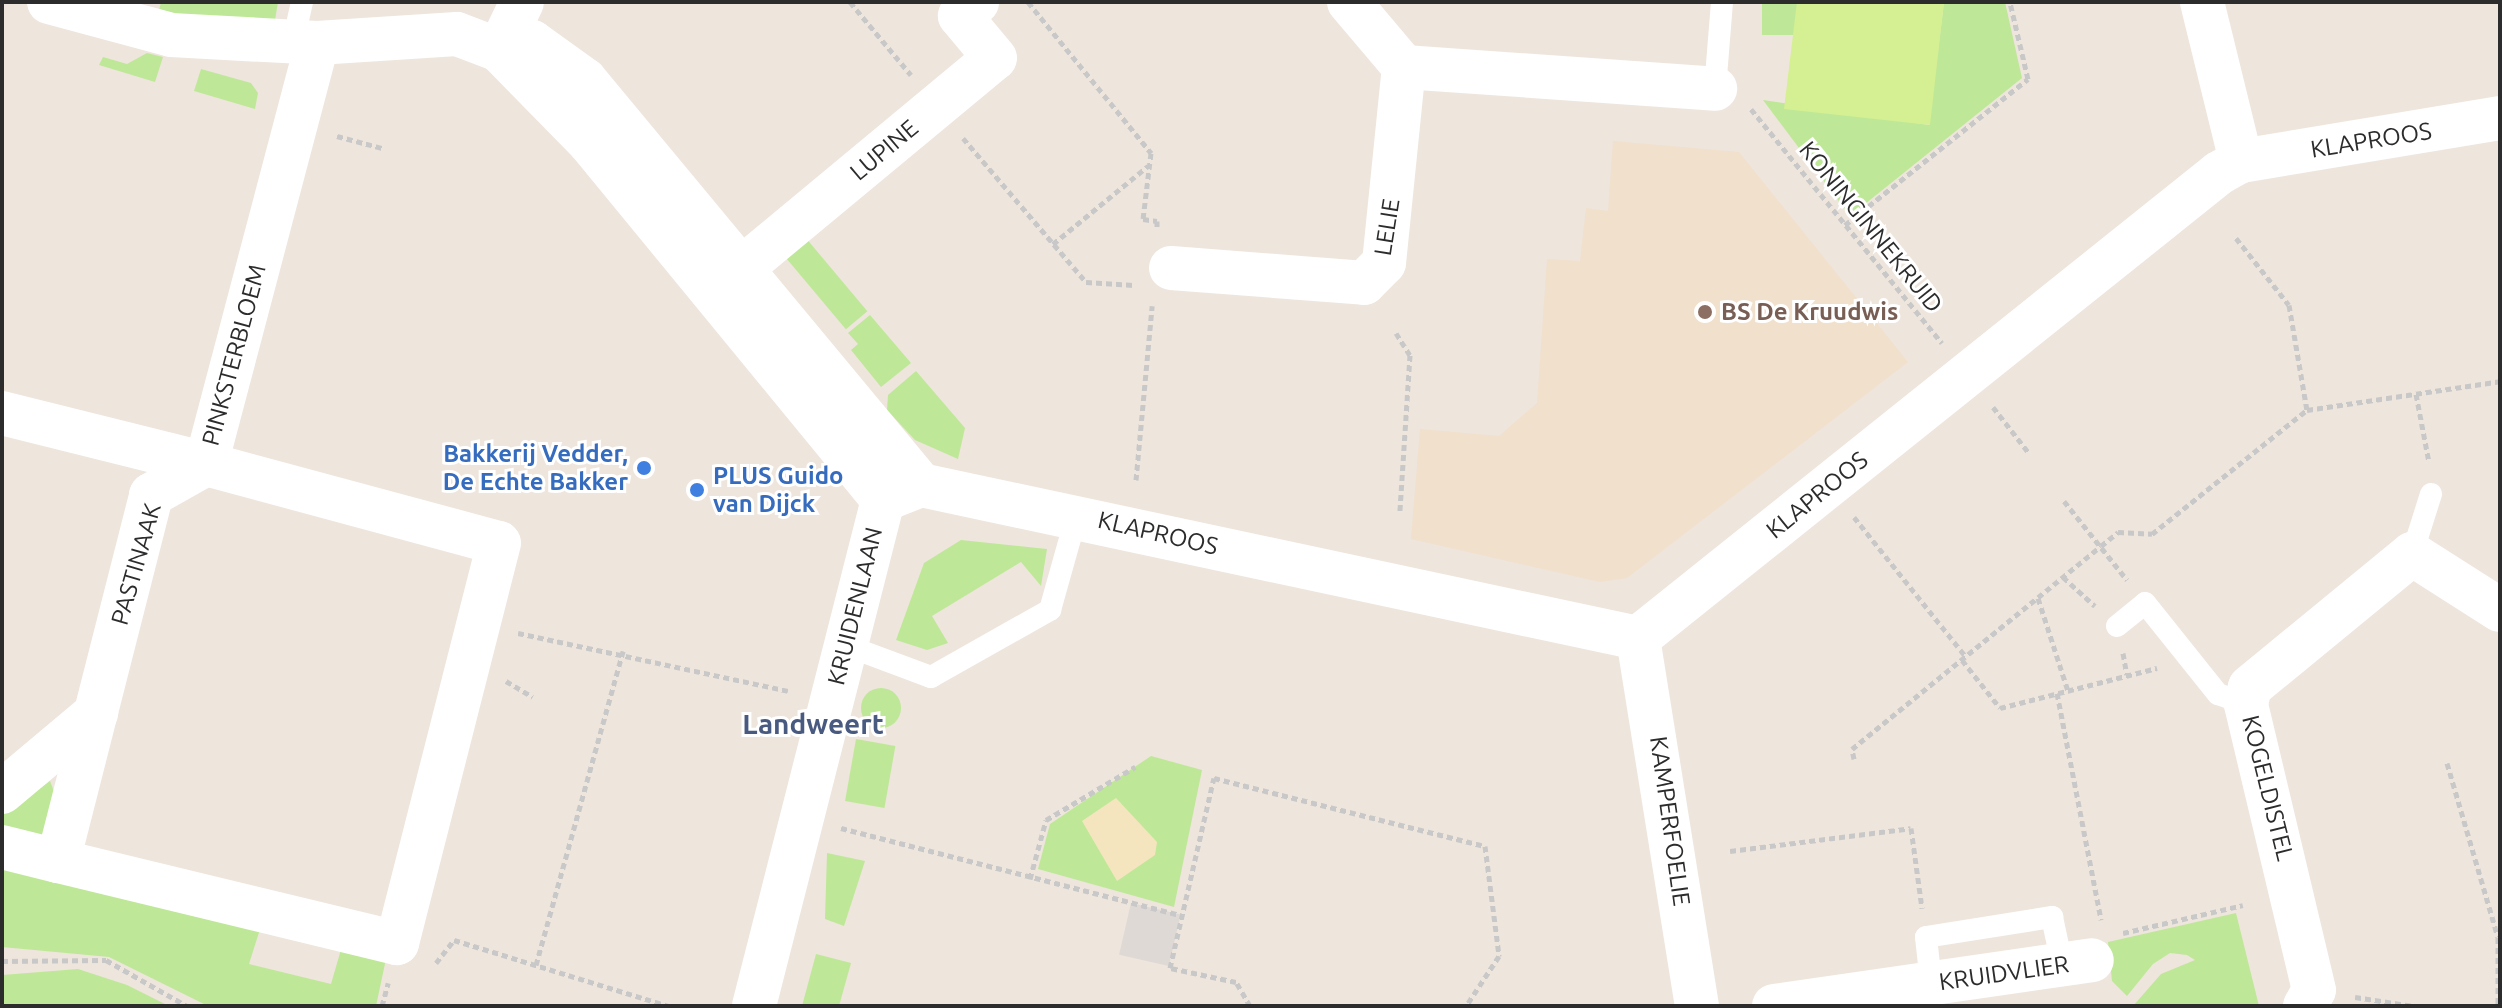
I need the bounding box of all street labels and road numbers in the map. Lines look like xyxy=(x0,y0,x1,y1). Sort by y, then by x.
street label: LUPINE xyxy=(844,113,924,187)
street label: KLAPROOS xyxy=(2308,116,2434,164)
street label: KONINGINNEKRUID xyxy=(1793,136,1949,318)
street label: LELIE xyxy=(1368,196,1406,258)
street label: PINKSTERBLOEM xyxy=(196,261,272,449)
street label: KLAPROOS xyxy=(1760,445,1874,545)
street label: PASTINAAK xyxy=(105,500,167,628)
street label: KLAPROOS xyxy=(1095,505,1221,561)
street label: KRUIDENLAAN xyxy=(821,524,889,688)
street label: KOGELDISTEL xyxy=(2236,712,2300,864)
street label: KAMPERFOELIE xyxy=(1644,734,1696,908)
street label: KRUIDVLIER xyxy=(1937,950,2071,996)

